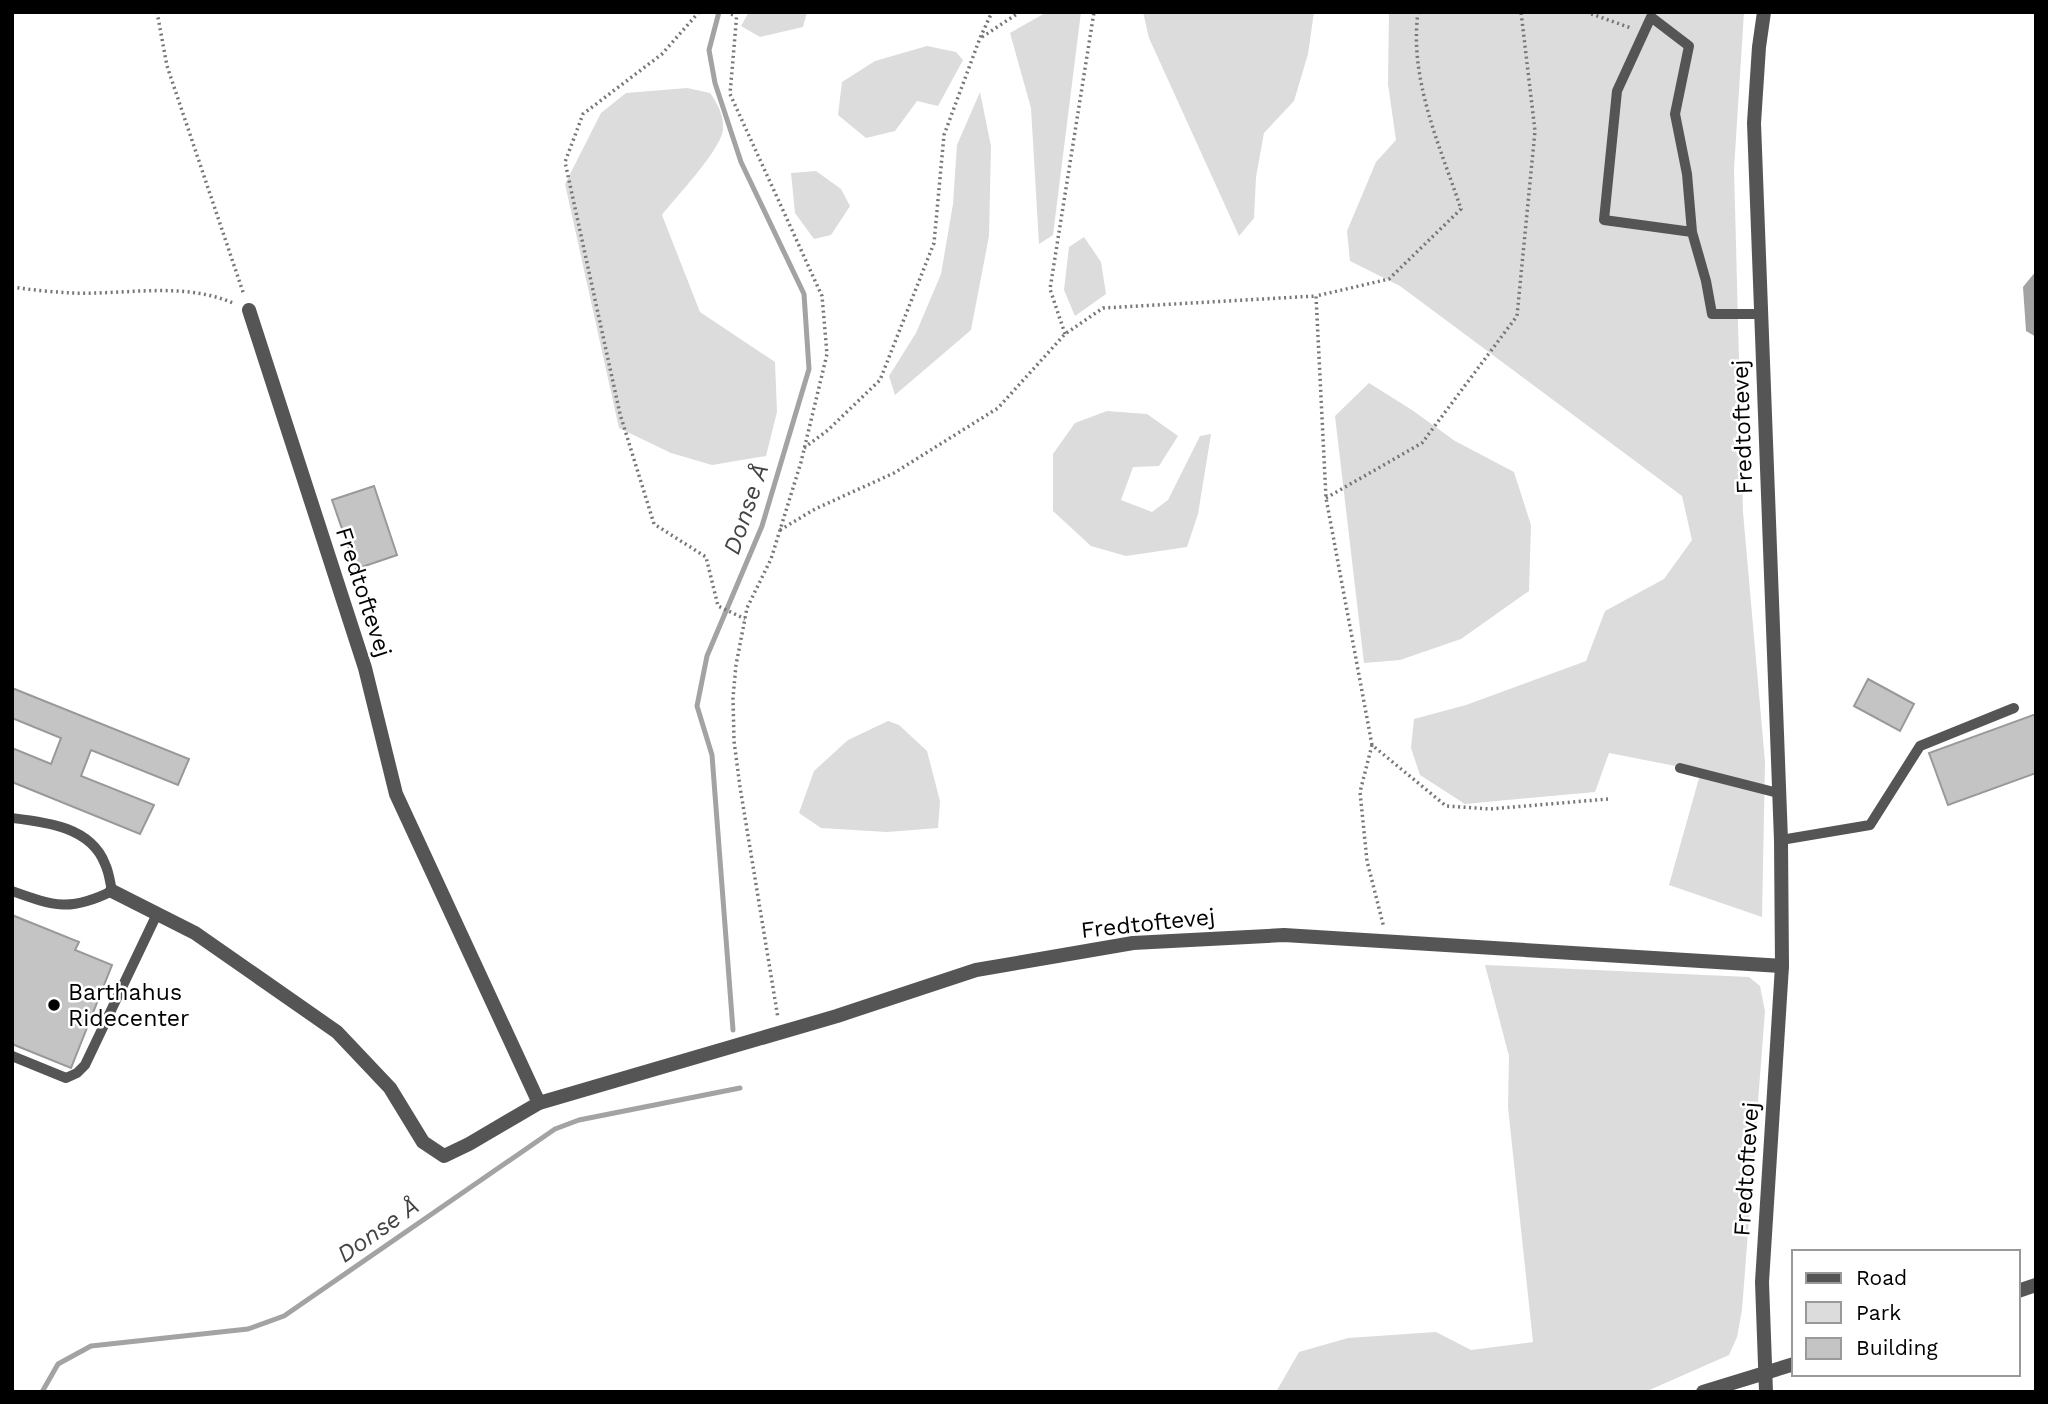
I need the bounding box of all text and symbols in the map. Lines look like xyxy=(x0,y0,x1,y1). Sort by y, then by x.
street label: Fredtoftevej xyxy=(1727,359,1758,495)
water label: Donse Å xyxy=(717,460,775,558)
street label: Fredtoftevej xyxy=(330,524,397,660)
street label: Fredtoftevej xyxy=(1080,903,1217,944)
place label: Barthahus Ridecenter xyxy=(68,979,190,1032)
marker: Barthahus Ridecenter xyxy=(46,997,62,1013)
street label: Fredtoftevej xyxy=(1728,1101,1765,1237)
water label: Donse Å xyxy=(332,1192,424,1268)
legend xyxy=(1792,1250,2020,1376)
text: Road xyxy=(1856,1265,1907,1290)
text: Park xyxy=(1856,1300,1901,1325)
text: Building xyxy=(1856,1335,1938,1360)

